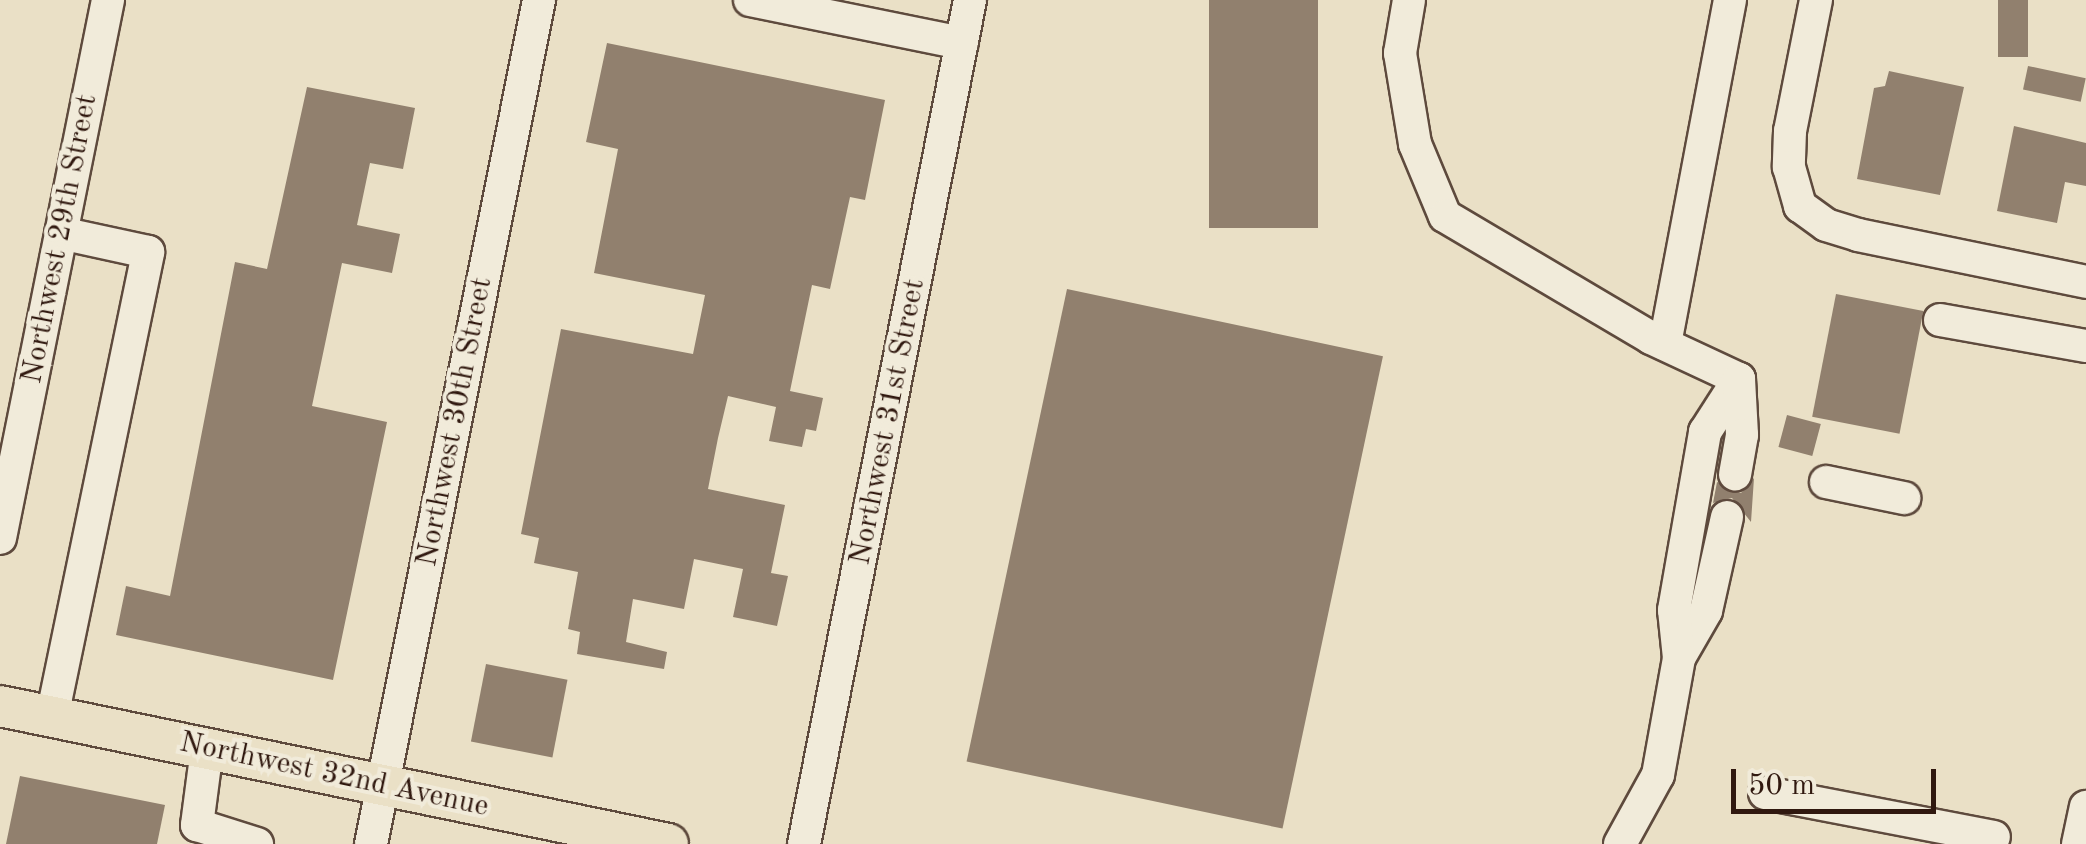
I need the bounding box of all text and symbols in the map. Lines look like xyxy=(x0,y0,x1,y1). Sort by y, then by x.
street label: Northwest 29th Street xyxy=(14,91,106,387)
street label: Northwest 30th Street xyxy=(409,274,501,570)
street label: Northwest 31st Street xyxy=(843,276,933,568)
street label: Northwest 32nd Avenue xyxy=(176,725,492,825)
scale bar xyxy=(1736,749,1941,811)
text: 50 m xyxy=(1748,771,1815,801)

